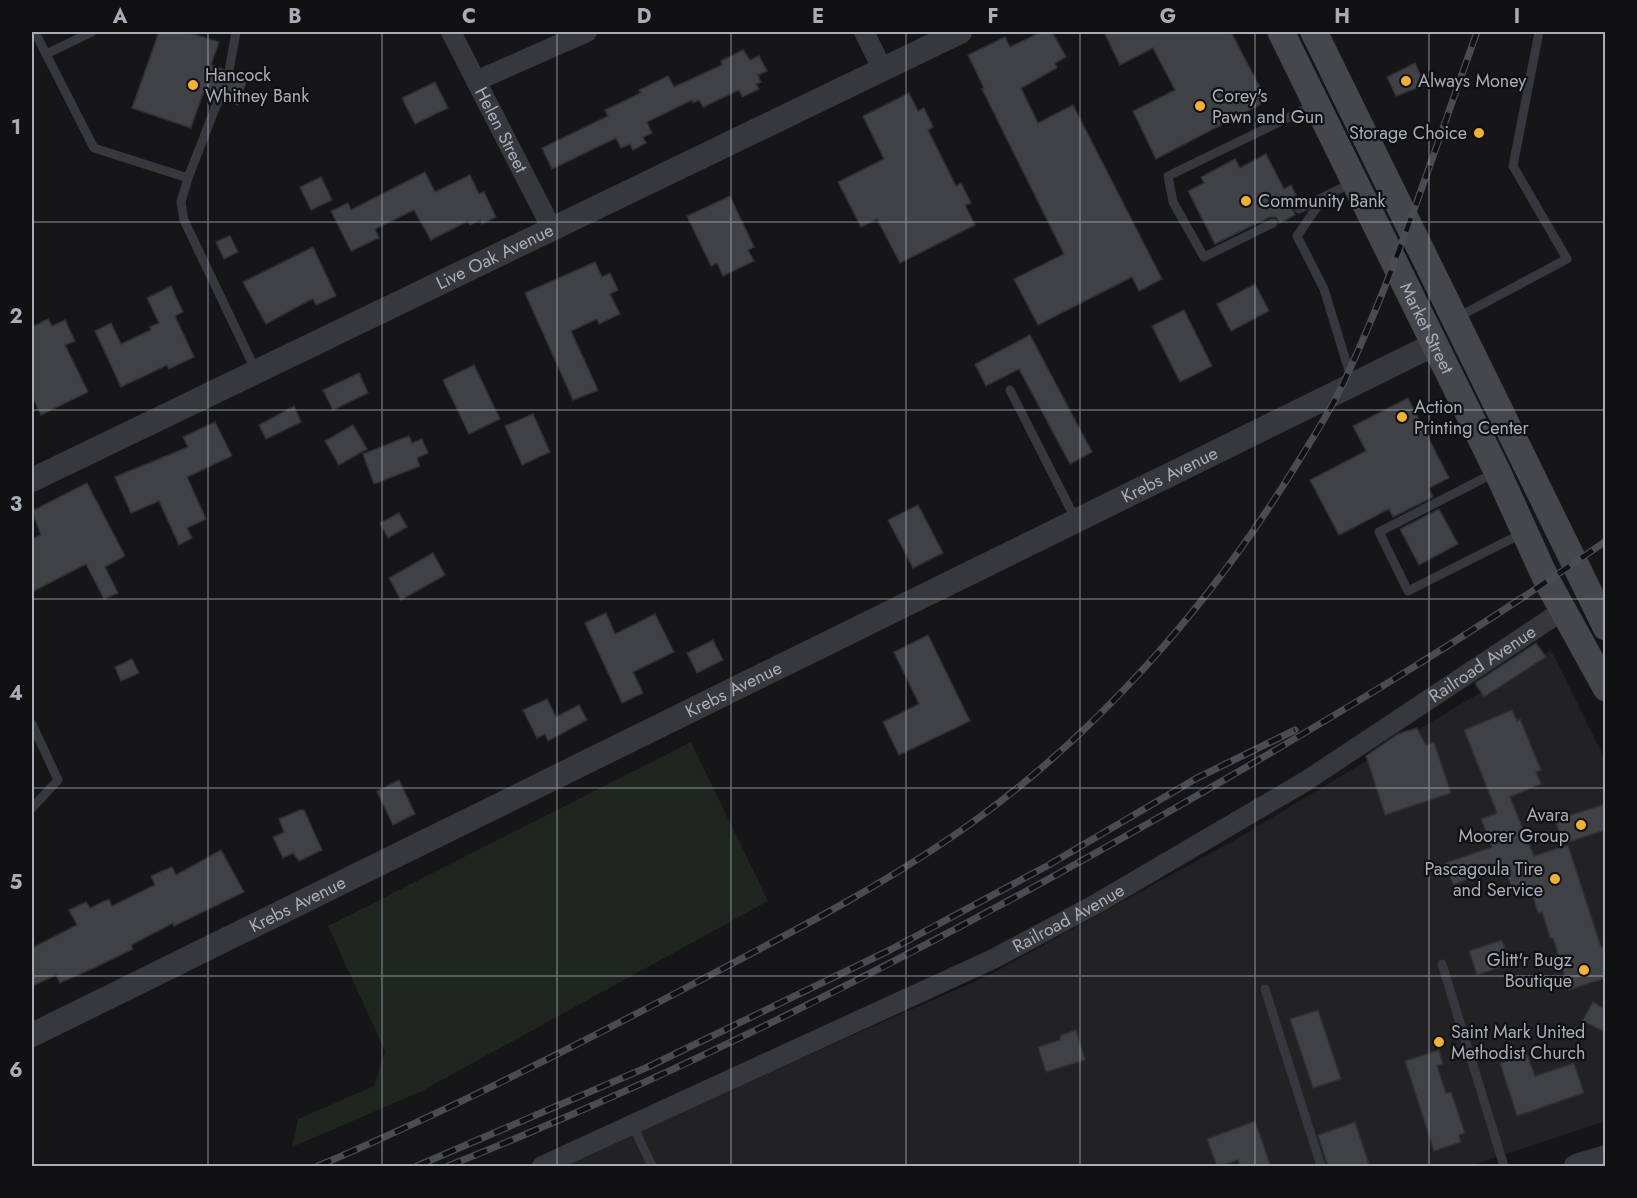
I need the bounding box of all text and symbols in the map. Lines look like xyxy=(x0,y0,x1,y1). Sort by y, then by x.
text: A xyxy=(112,2,128,31)
text: B xyxy=(288,2,302,31)
text: C xyxy=(462,2,476,31)
text: D xyxy=(637,2,651,31)
text: E xyxy=(812,2,824,31)
text: F xyxy=(987,2,999,31)
text: G xyxy=(1160,2,1176,31)
text: H xyxy=(1334,2,1350,31)
text: I xyxy=(1514,2,1520,31)
place label: Hancock Whitney Bank xyxy=(205,62,309,109)
place label: Always Money xyxy=(1418,68,1526,94)
marker: Always Money xyxy=(1399,74,1413,88)
marker: Hancock Whitney Bank xyxy=(186,78,200,92)
street label: Helen Street xyxy=(468,82,534,178)
place label: Corey's Pawn and Gun xyxy=(1212,83,1324,130)
marker: Corey's Pawn and Gun xyxy=(1193,99,1207,113)
text: 1 xyxy=(11,113,21,142)
place label: Storage Choice xyxy=(1349,120,1467,146)
marker: Storage Choice xyxy=(1472,126,1486,140)
place label: Community Bank xyxy=(1258,188,1386,214)
marker: Community Bank xyxy=(1239,194,1253,208)
street label: Live Oak Avenue xyxy=(432,217,558,296)
street label: Market Street xyxy=(1393,278,1461,379)
text: 2 xyxy=(9,302,23,331)
place label: Action Printing Center xyxy=(1414,394,1530,441)
marker: Action Printing Center xyxy=(1395,410,1409,424)
street label: Krebs Avenue xyxy=(1117,440,1222,509)
text: 3 xyxy=(10,490,22,519)
street label: Railroad Avenue xyxy=(1424,619,1541,709)
street label: Krebs Avenue xyxy=(681,655,786,724)
text: 4 xyxy=(9,679,23,708)
place label: Avara Moorer Group xyxy=(1459,802,1569,849)
marker: Avara Moorer Group xyxy=(1574,818,1588,832)
place label: Pascagoula Tire and Service xyxy=(1425,856,1543,903)
text: 5 xyxy=(10,868,23,897)
street label: Krebs Avenue xyxy=(245,869,350,939)
marker: Pascagoula Tire and Service xyxy=(1548,872,1562,886)
street label: Railroad Avenue xyxy=(1008,877,1129,959)
place label: Glitt'r Bugz Boutique xyxy=(1487,947,1573,994)
marker: Glitt'r Bugz Boutique xyxy=(1577,963,1591,977)
place label: Saint Mark United Methodist Church xyxy=(1451,1019,1586,1066)
marker: Saint Mark United Methodist Church xyxy=(1432,1035,1446,1049)
text: 6 xyxy=(9,1056,23,1085)

